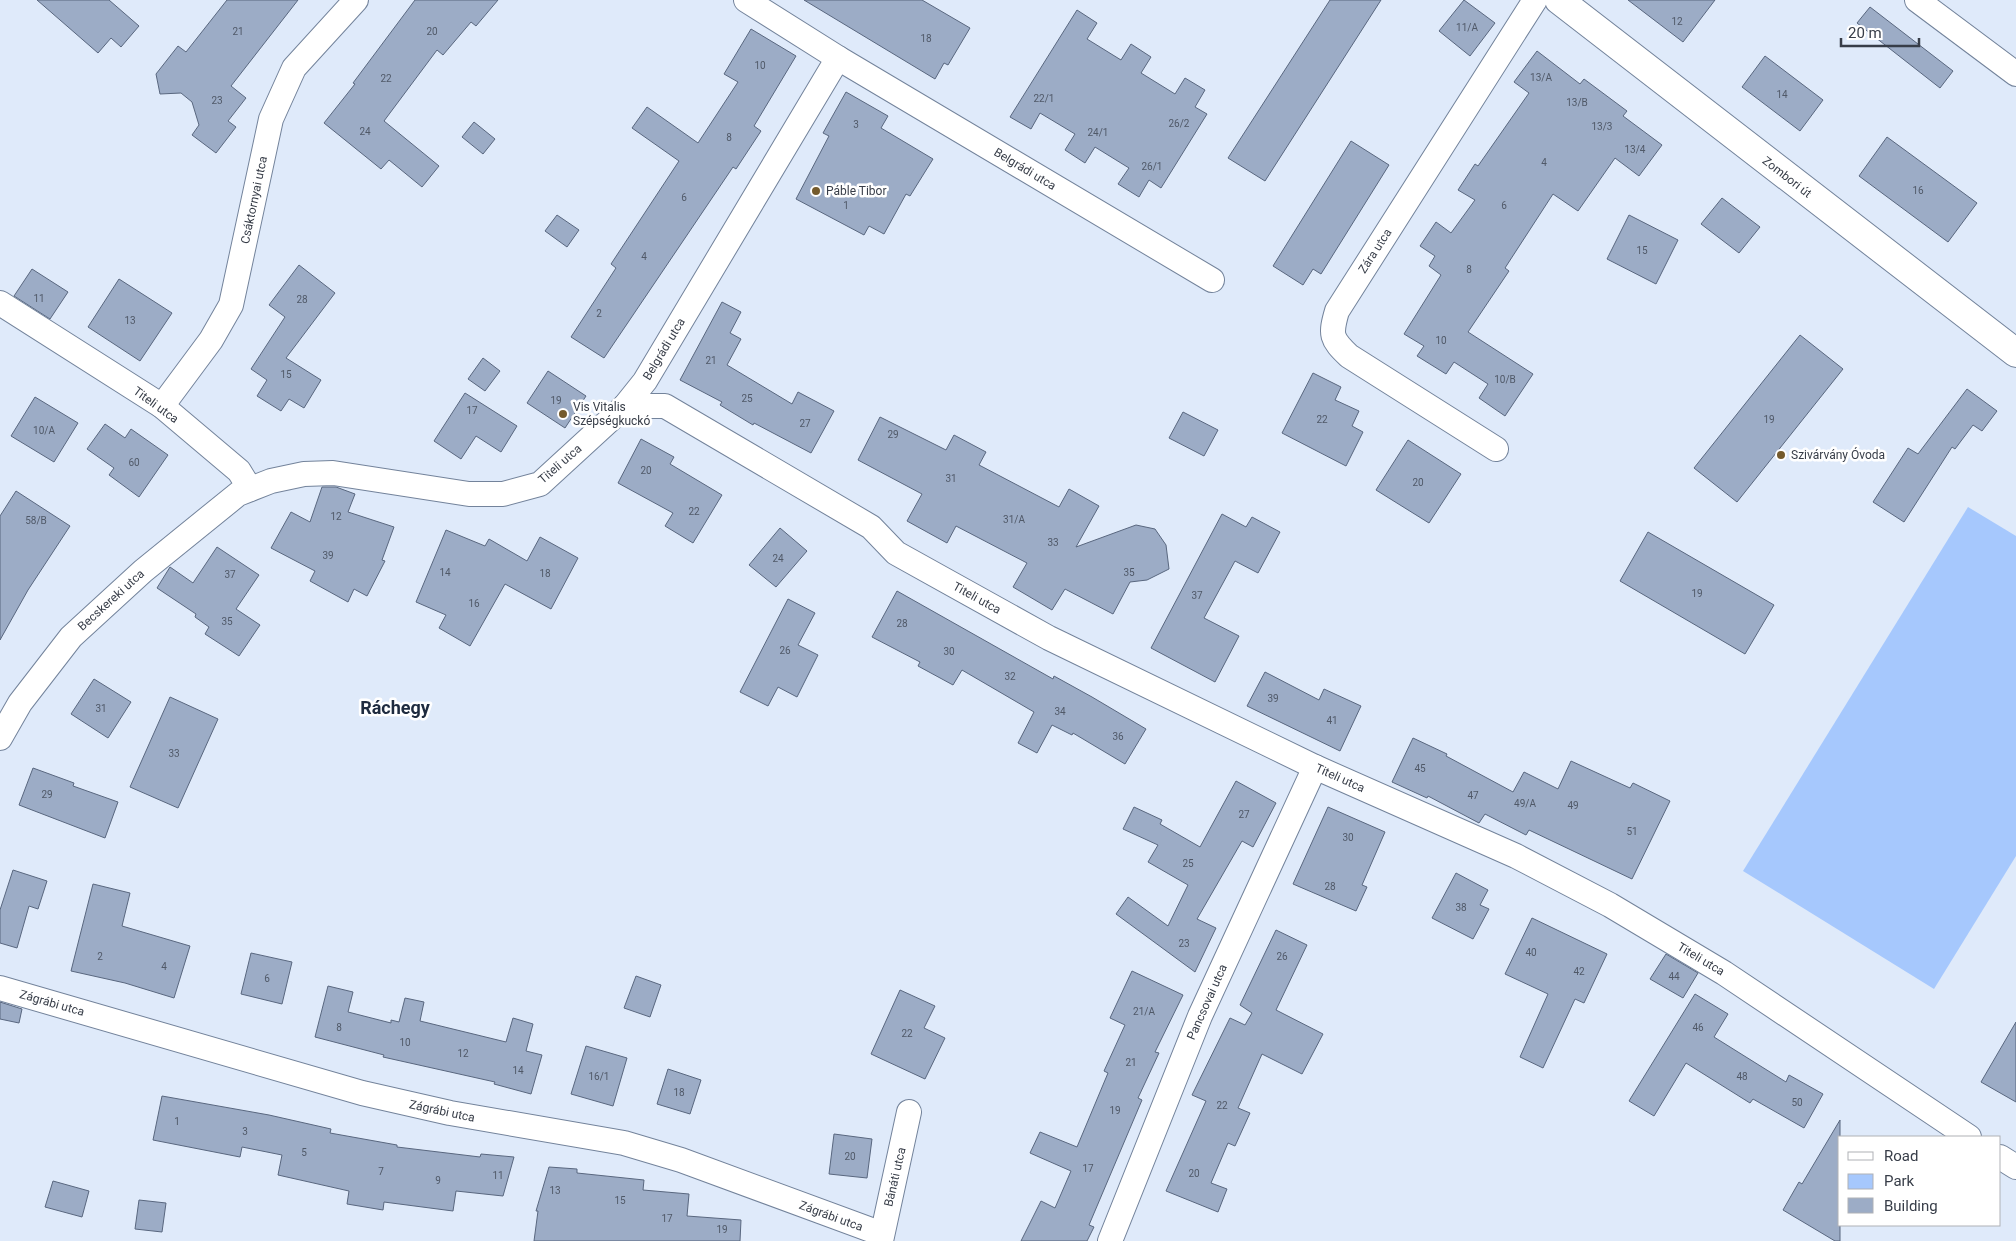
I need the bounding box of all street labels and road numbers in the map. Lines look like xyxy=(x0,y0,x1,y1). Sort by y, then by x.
street label: Belgrádi utca xyxy=(991,145,1059,193)
street label: Zombori út xyxy=(1760,153,1814,201)
street label: Csáktornyai utca xyxy=(238,155,270,245)
street label: Zára utca xyxy=(1355,226,1395,276)
street label: Belgrádi utca xyxy=(640,315,688,383)
street label: Titeli utca xyxy=(131,384,181,426)
street label: Titeli utca xyxy=(536,441,584,487)
street label: Becskereki utca xyxy=(75,567,147,633)
street label: Titeli utca xyxy=(951,579,1003,617)
street label: Titeli utca xyxy=(1313,761,1367,795)
street label: Titeli utca xyxy=(1675,939,1727,979)
street label: Pancsovai utca xyxy=(1184,962,1230,1042)
street label: Zágrábi utca xyxy=(18,987,86,1019)
street label: Zágrábi utca xyxy=(408,1097,476,1125)
street label: Bánáti utca xyxy=(881,1146,909,1208)
street label: Zágrábi utca xyxy=(797,1198,865,1234)

